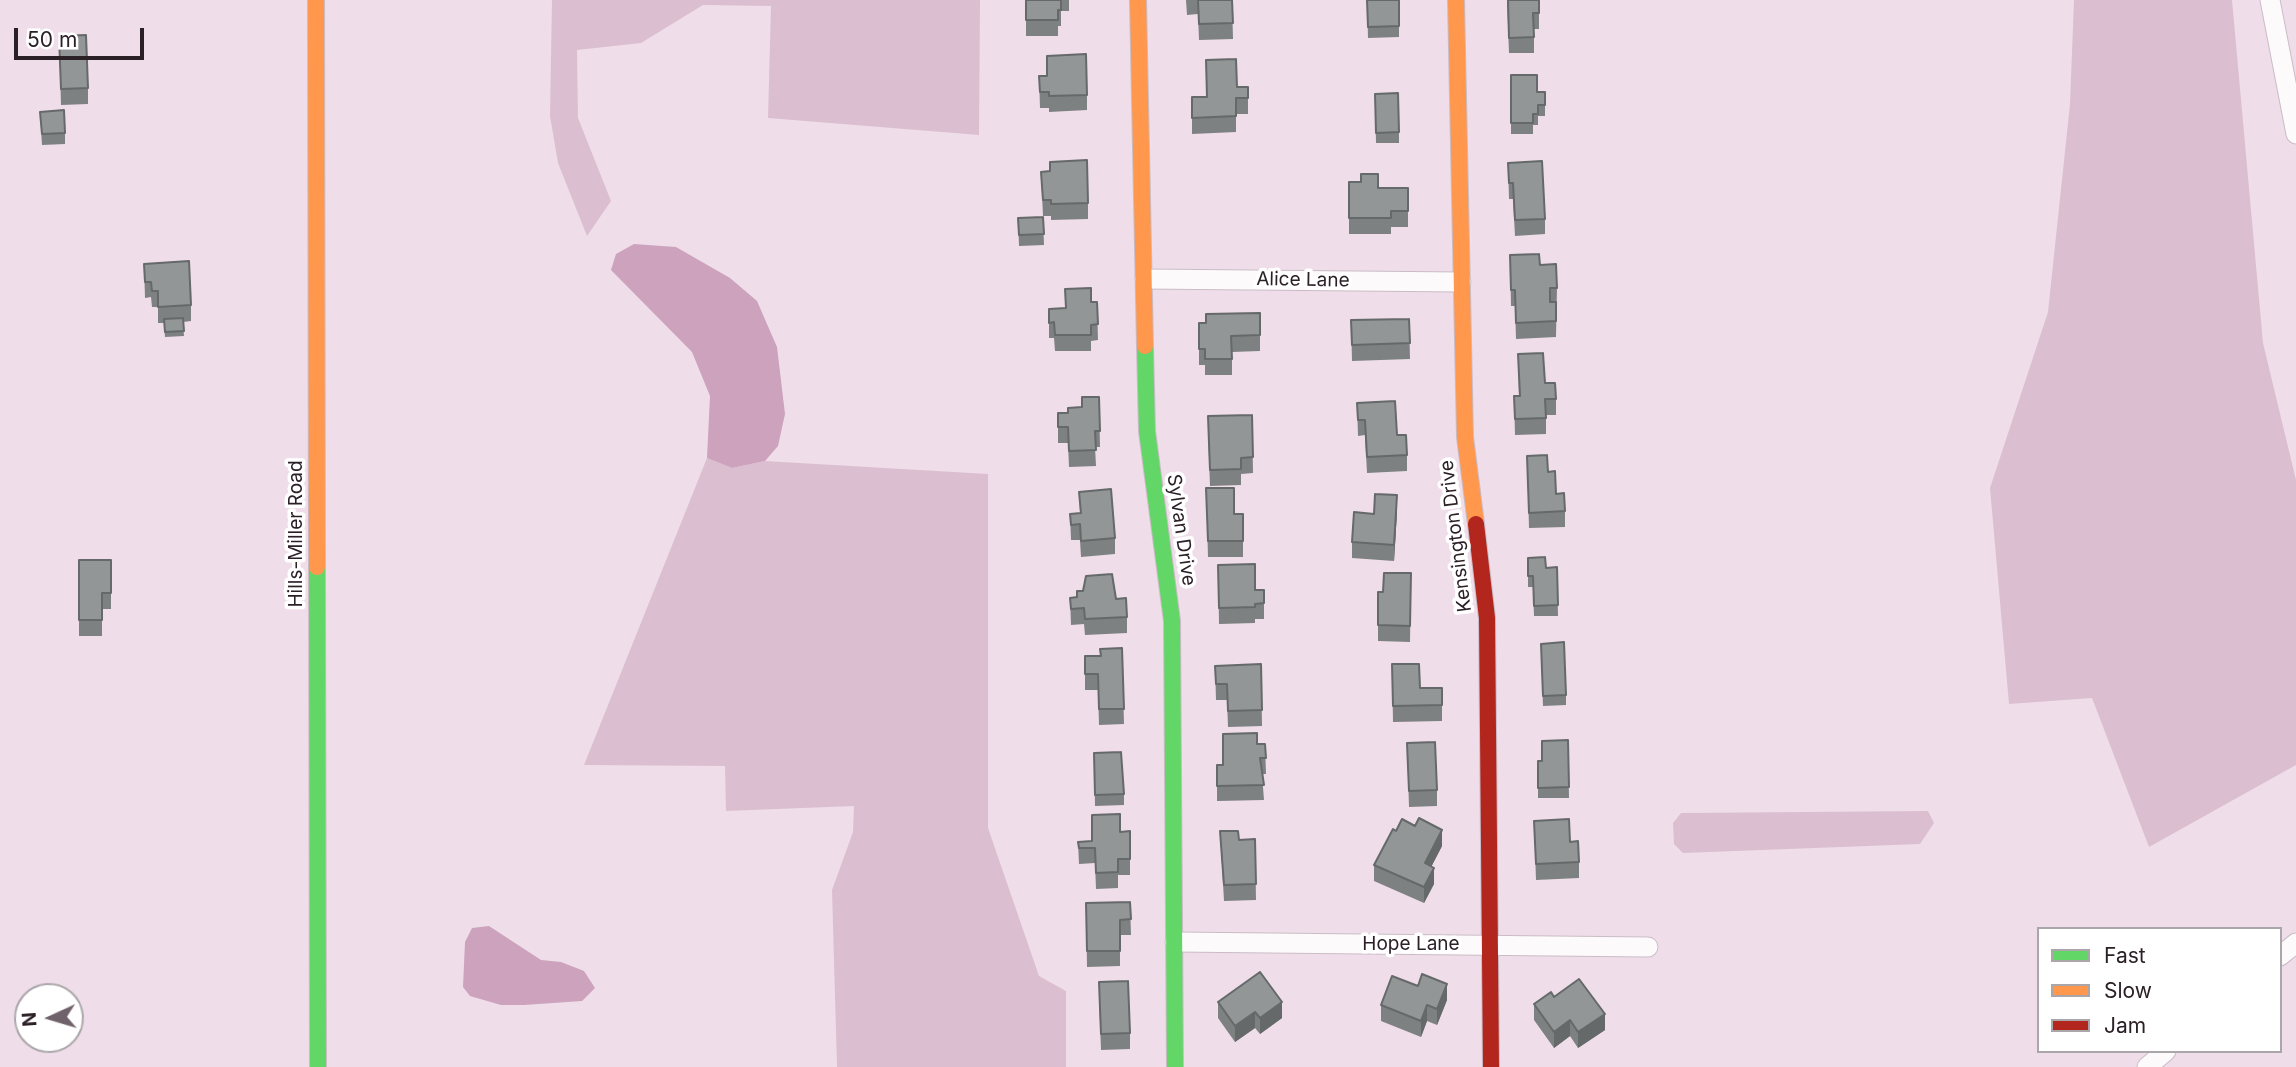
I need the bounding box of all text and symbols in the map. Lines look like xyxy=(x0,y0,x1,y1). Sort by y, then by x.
scale bar xyxy=(18,14,147,58)
text: 50 m xyxy=(27,27,77,52)
street label: Alice Lane xyxy=(1256,268,1350,292)
street label: Kensington Drive xyxy=(1435,459,1477,613)
street label: Hills-Miller Road xyxy=(285,460,307,608)
street label: Sylvan Drive xyxy=(1162,473,1200,587)
legend xyxy=(2037,927,2282,1053)
street label: Hope Lane xyxy=(1362,933,1460,955)
text: Fast xyxy=(2104,943,2146,968)
text: Slow xyxy=(2104,978,2152,1003)
north arrow xyxy=(14,983,84,1053)
text: N xyxy=(18,1011,42,1027)
text: Jam xyxy=(2104,1013,2146,1038)

